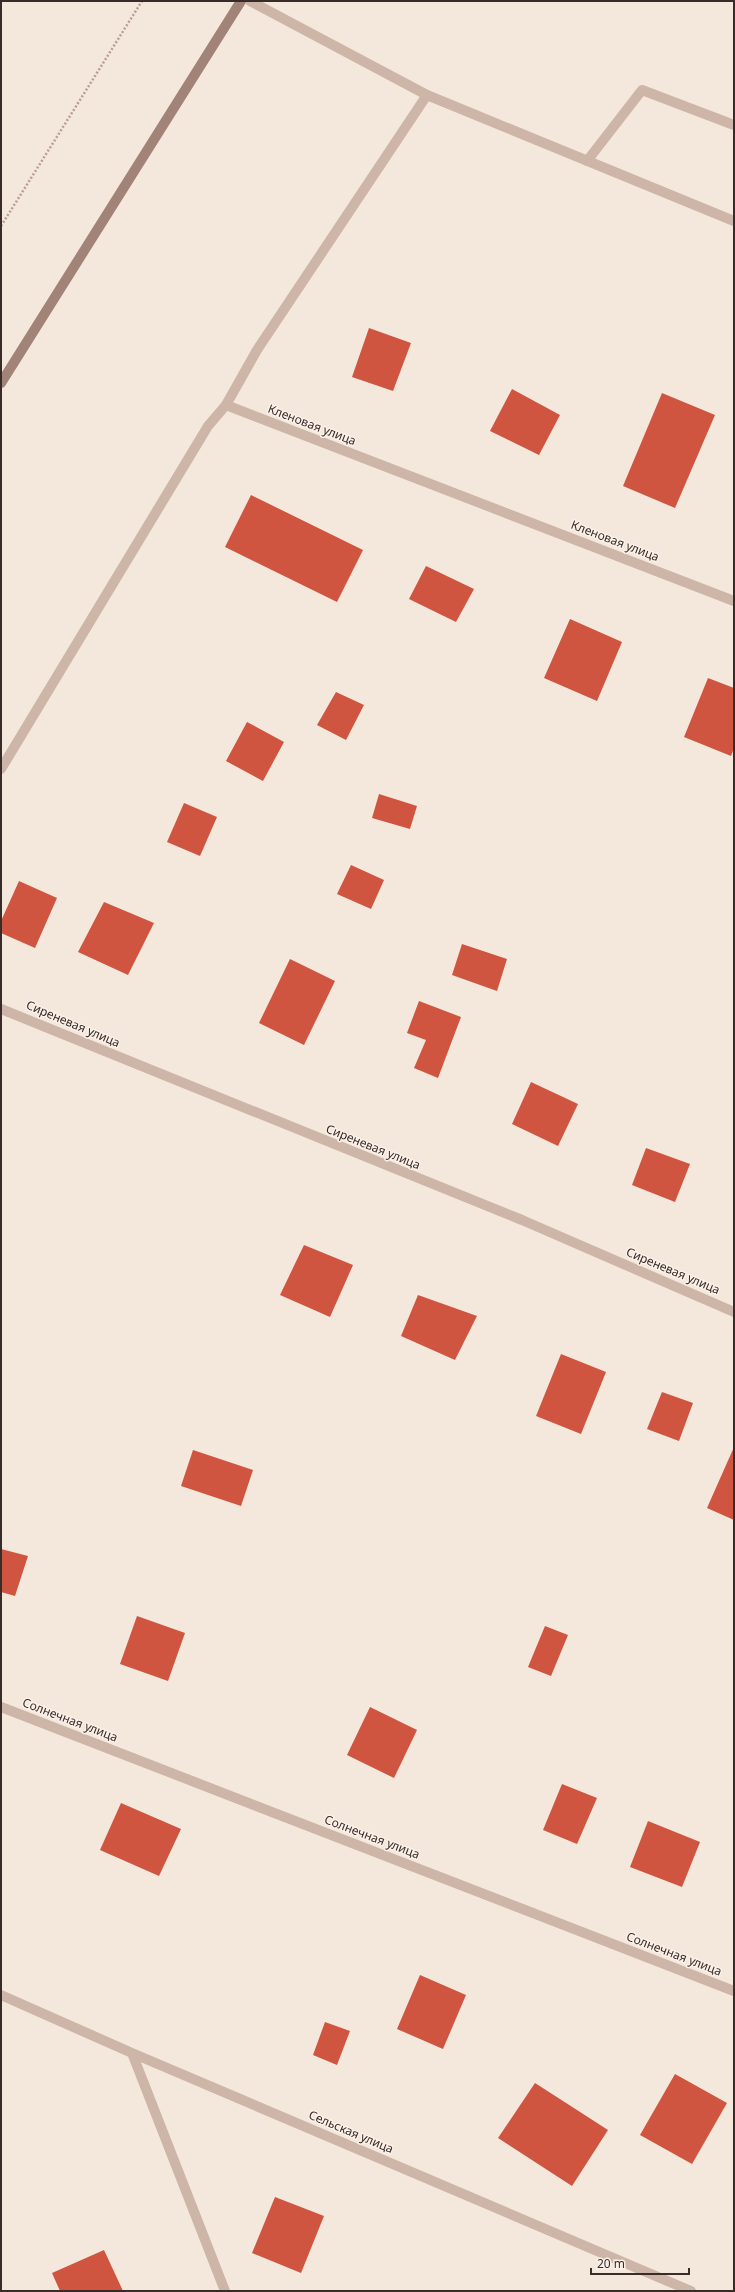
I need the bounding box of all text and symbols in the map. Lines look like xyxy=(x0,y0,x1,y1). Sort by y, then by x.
street label: Кленовая улица xyxy=(266,400,359,449)
street label: Кленовая улица xyxy=(569,516,662,565)
street label: Сиреневая улица xyxy=(24,996,123,1051)
street label: Сиреневая улица xyxy=(323,1120,423,1173)
street label: Сиреневая улица xyxy=(624,1243,723,1298)
street label: Солнечная улица xyxy=(20,1694,120,1746)
street label: Солнечная улица xyxy=(322,1811,422,1863)
street label: Солнечная улица xyxy=(624,1928,724,1980)
street label: Сельская улица xyxy=(306,2106,396,2157)
scale bar xyxy=(591,2250,689,2276)
text: 20 m xyxy=(597,2255,625,2272)

